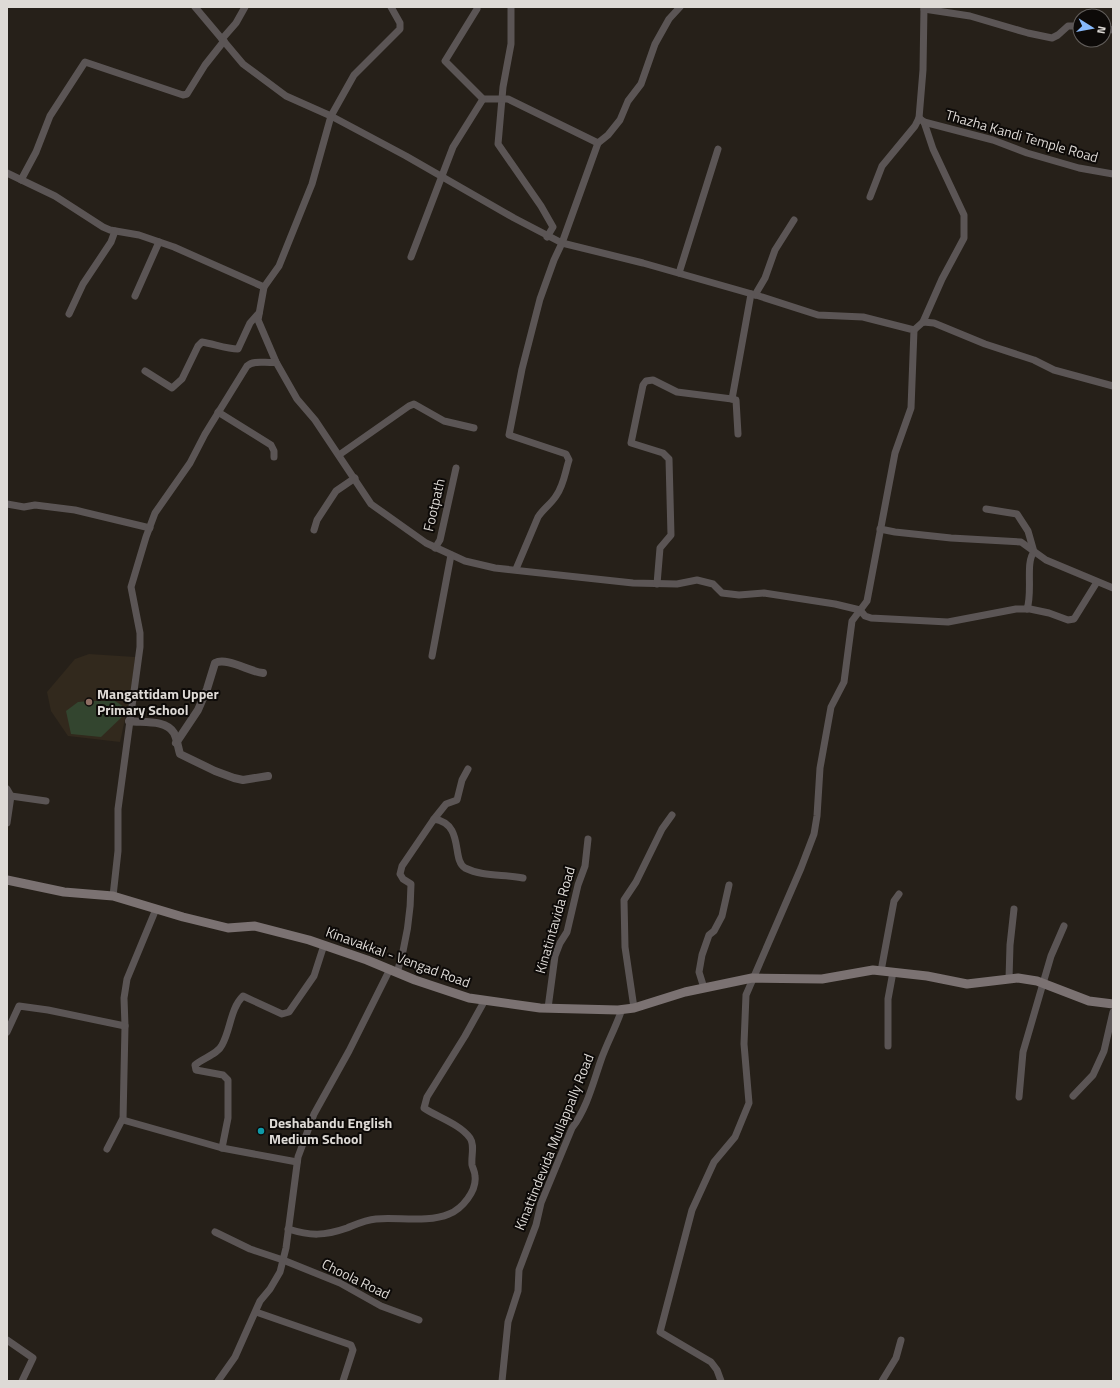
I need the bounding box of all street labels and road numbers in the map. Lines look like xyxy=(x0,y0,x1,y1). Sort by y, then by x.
street label: Thazha Kandi Temple Road xyxy=(943,104,1101,167)
street label: Footpath xyxy=(417,476,450,533)
street label: Kinatintavida Road xyxy=(529,864,580,976)
street label: Kinavakkal - Vengad Road xyxy=(323,921,473,992)
street label: Kinattindevida Mullappally Road xyxy=(508,1050,599,1233)
street label: Choola Road xyxy=(319,1253,394,1304)

